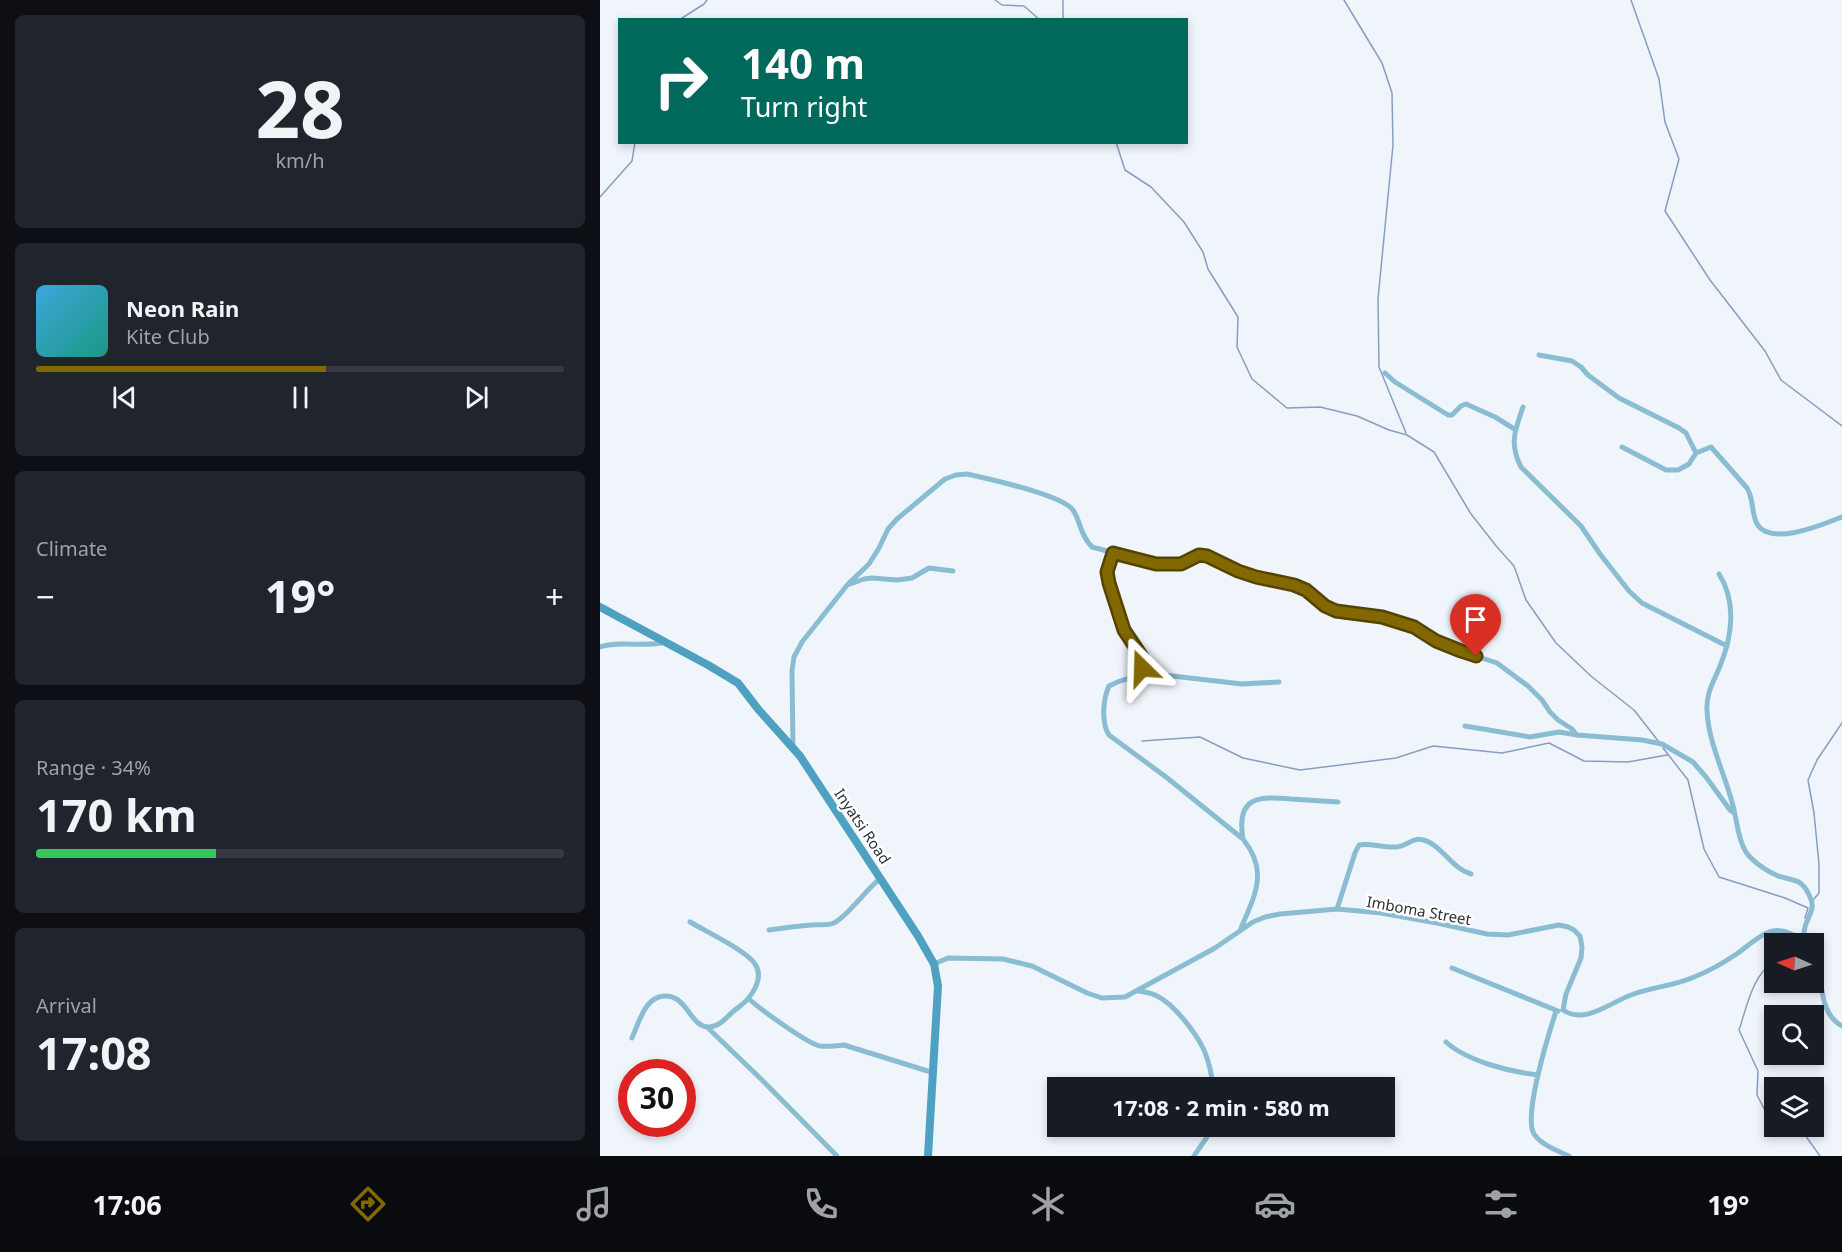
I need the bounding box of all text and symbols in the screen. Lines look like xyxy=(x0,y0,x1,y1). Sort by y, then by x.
text: 140 m xyxy=(741,34,865,91)
icon: right xyxy=(642,42,720,120)
text: 28 xyxy=(255,55,345,161)
text: Turn right xyxy=(741,88,867,125)
text: km/h xyxy=(275,147,325,174)
text: Neon Rain xyxy=(126,293,239,323)
text: Kite Club xyxy=(126,323,210,350)
icon: previous xyxy=(108,381,141,414)
icon: pause xyxy=(284,381,317,414)
icon: next xyxy=(460,381,493,414)
text: Climate xyxy=(36,535,107,562)
text: 19° xyxy=(265,565,335,626)
text: − xyxy=(36,574,55,619)
text: + xyxy=(545,574,564,619)
pin xyxy=(1450,594,1501,656)
icon: arrive xyxy=(1459,603,1492,636)
position arrow xyxy=(1110,636,1174,700)
text: Range · 34% xyxy=(36,754,151,781)
text: 170 km xyxy=(36,784,197,845)
street label: Inyatsi Road xyxy=(830,784,896,868)
street label: Imboma Street xyxy=(1365,891,1473,929)
north arrow xyxy=(1764,933,1824,993)
map controls xyxy=(1764,933,1824,1137)
text: Arrival xyxy=(36,992,97,1019)
button: search xyxy=(1764,1005,1824,1065)
text: 17:08 xyxy=(36,1022,152,1083)
speed limit sign: 30 xyxy=(618,1059,696,1137)
button: layers xyxy=(1764,1077,1824,1137)
text: 17:08 · 2 min · 580 m xyxy=(1112,1092,1330,1122)
icon: directions xyxy=(347,1183,389,1225)
icon: music xyxy=(573,1183,615,1225)
icon: phone xyxy=(800,1183,842,1225)
icon: climate xyxy=(1027,1183,1069,1225)
icon: car xyxy=(1254,1183,1296,1225)
icon: filters xyxy=(1480,1183,1522,1225)
text: 17:06 xyxy=(92,1186,162,1223)
text: 19° xyxy=(1707,1186,1750,1223)

